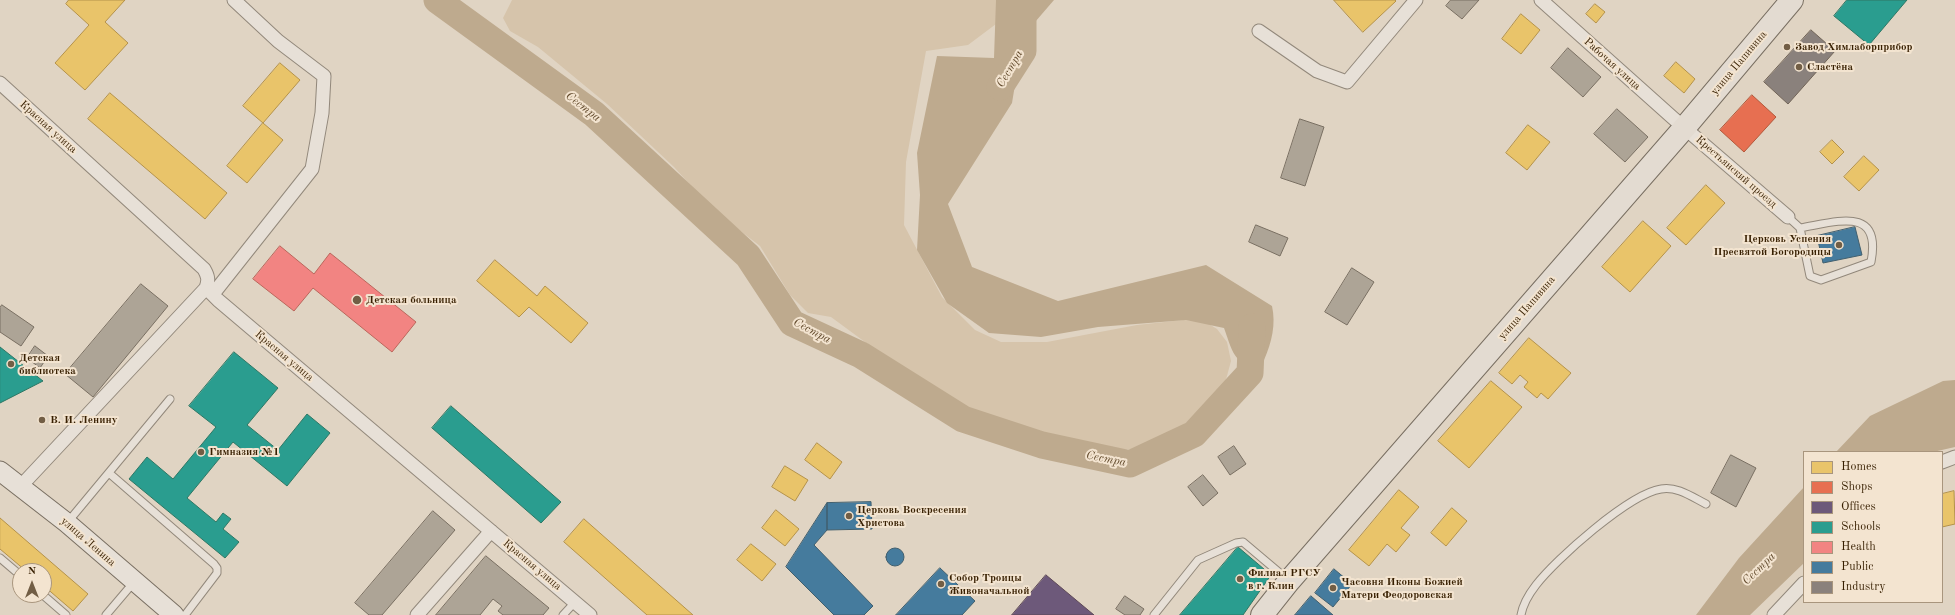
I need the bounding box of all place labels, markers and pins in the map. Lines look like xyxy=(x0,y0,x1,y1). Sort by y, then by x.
place label: Завод Химлаборприбор xyxy=(1795,40,1913,54)
marker: Завод Химлаборприбор xyxy=(1782,42,1792,52)
place label: Сластёна xyxy=(1807,60,1853,74)
marker: Сластёна xyxy=(1794,62,1804,72)
place label: Церковь Успения Пресвятой Богородицы xyxy=(1713,232,1831,258)
marker: Церковь Успения Пресвятой Богородицы xyxy=(1834,240,1844,250)
place label: Детская больница xyxy=(366,293,457,307)
marker: Детская больница xyxy=(351,294,363,306)
place label: Детская библиотека xyxy=(19,351,76,377)
marker: Детская библиотека xyxy=(6,359,16,369)
place label: В. И. Ленину xyxy=(50,413,117,427)
marker: В. И. Ленину xyxy=(37,415,47,425)
place label: Гимназия №1 xyxy=(209,445,279,459)
marker: Гимназия №1 xyxy=(196,447,206,457)
place label: Церковь Воскресения Христова xyxy=(857,503,967,529)
marker: Церковь Воскресения Христова xyxy=(844,511,854,521)
place label: Филиал РГСУ в г. Клин xyxy=(1248,566,1321,592)
place label: Собор Троицы Живоначальной xyxy=(949,571,1029,597)
marker: Филиал РГСУ в г. Клин xyxy=(1235,574,1245,584)
place label: Часовня Иконы Божией Матери Феодоровская xyxy=(1341,575,1463,601)
marker: Собор Троицы Живоначальной xyxy=(936,579,946,589)
marker: Часовня Иконы Божией Матери Феодоровская xyxy=(1328,583,1338,593)

